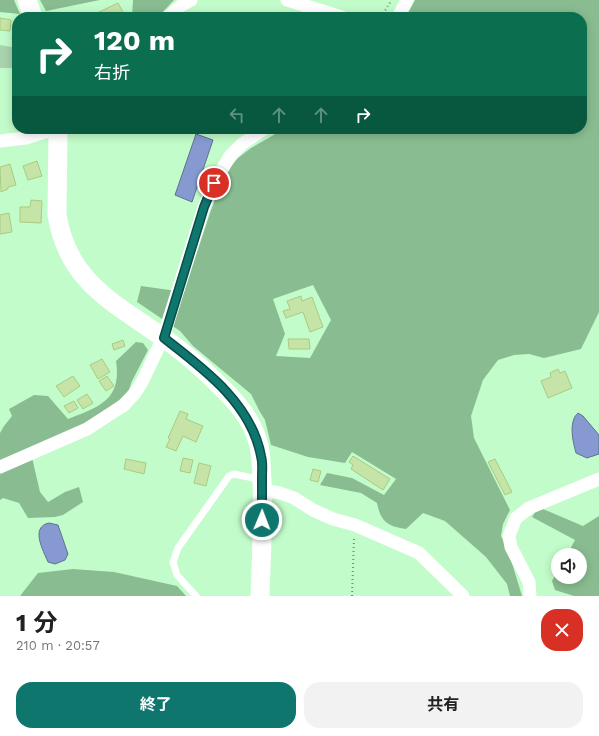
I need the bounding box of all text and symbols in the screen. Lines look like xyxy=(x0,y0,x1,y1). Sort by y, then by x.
text: 120 m xyxy=(94,24,175,57)
icon: right xyxy=(28,28,80,80)
text: 右折 xyxy=(94,62,130,83)
icon: left xyxy=(226,104,248,126)
icon: ahead xyxy=(268,104,290,126)
icon: ahead xyxy=(310,104,332,126)
icon: right xyxy=(352,104,374,126)
pin xyxy=(197,166,231,200)
icon: arrive xyxy=(203,172,225,194)
position arrow xyxy=(241,499,283,541)
map controls xyxy=(551,548,587,584)
button: sound xyxy=(551,548,587,584)
text: 1 分 xyxy=(16,609,57,637)
button: close xyxy=(541,609,583,651)
text: 210 m · 20:57 xyxy=(16,638,100,653)
button: 終了 xyxy=(16,682,296,728)
button: 共有 xyxy=(304,682,583,728)

